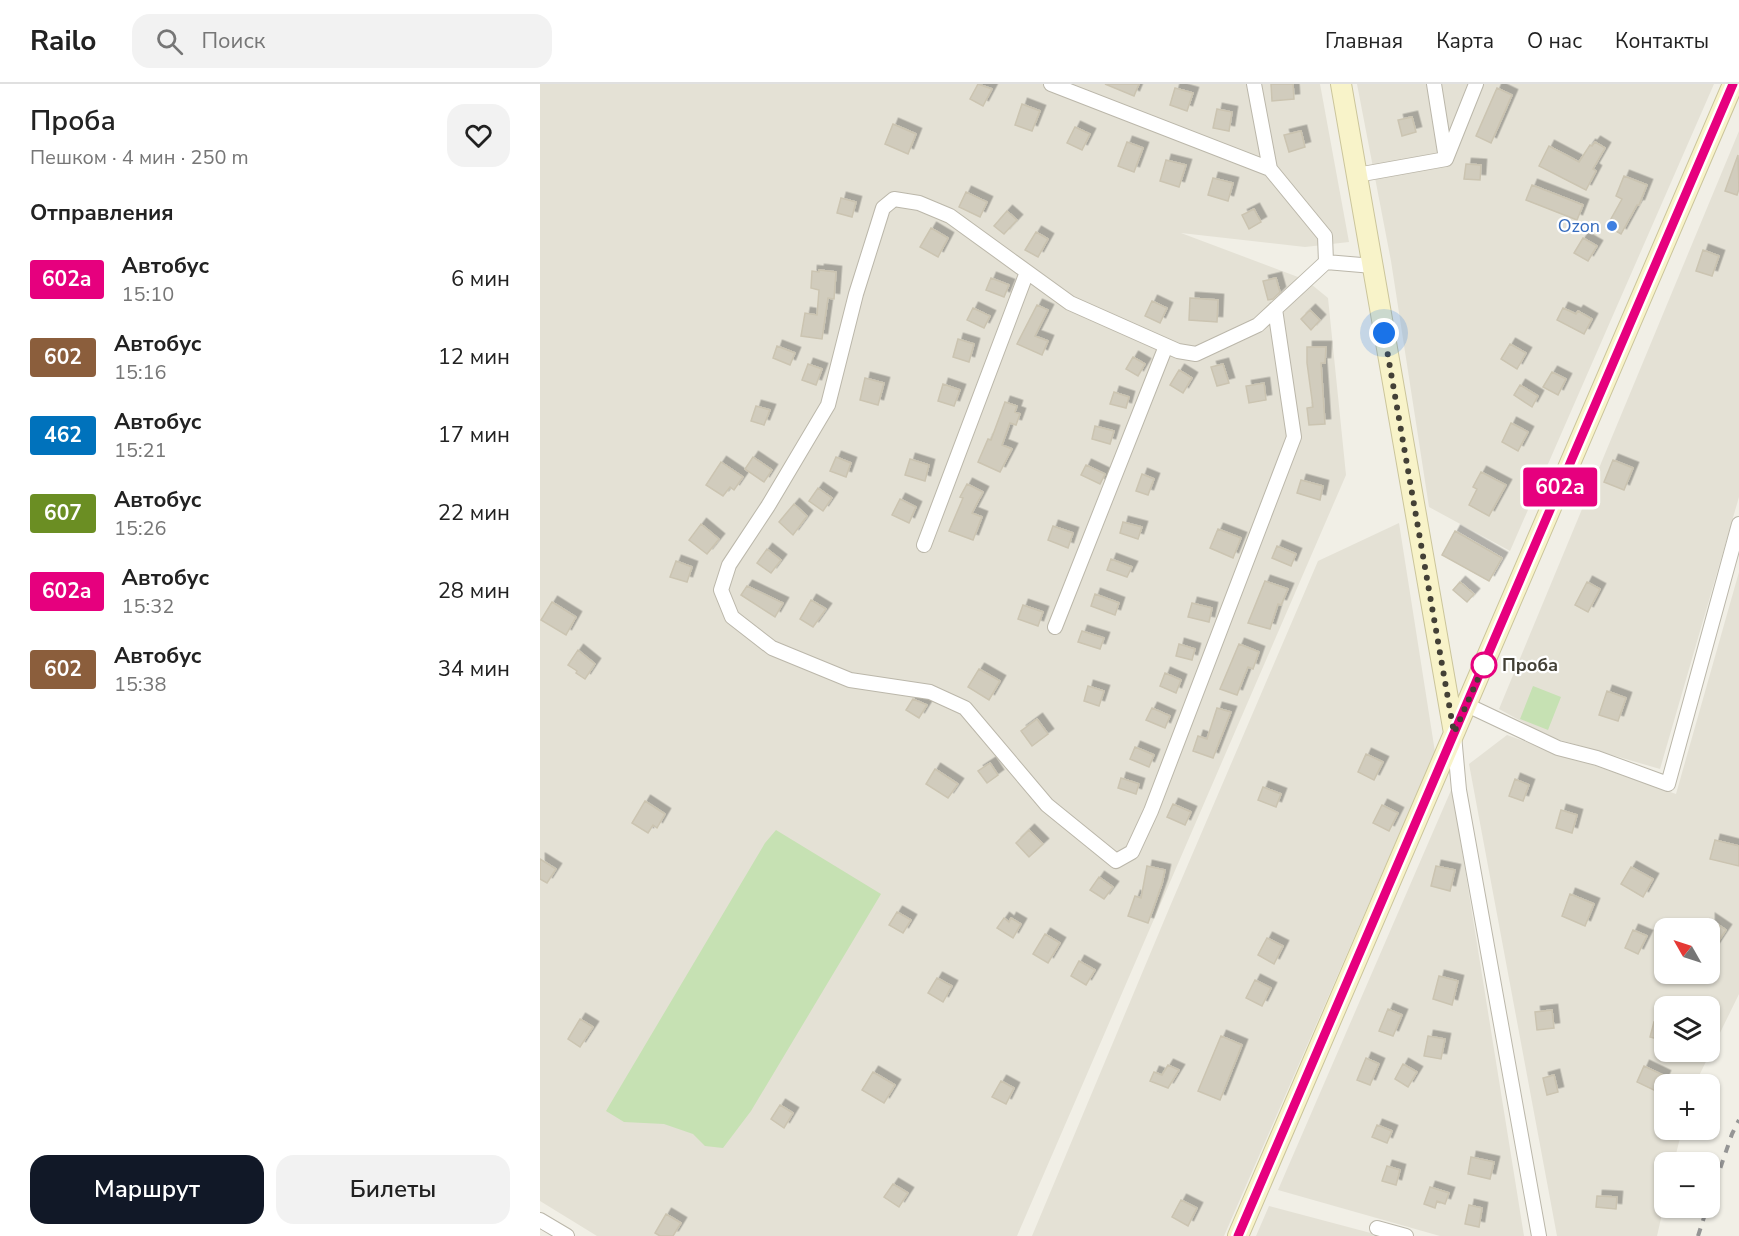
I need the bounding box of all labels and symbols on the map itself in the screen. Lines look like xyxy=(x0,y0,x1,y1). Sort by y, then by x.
place label: Ozon xyxy=(1558,214,1600,238)
marker: Ozon xyxy=(1605,219,1619,233)
your location xyxy=(1369,318,1399,348)
line badge: 602а xyxy=(1518,468,1602,506)
marker: Проба xyxy=(1471,652,1497,678)
place label: Проба xyxy=(1502,653,1558,677)
north arrow xyxy=(1654,918,1720,984)

